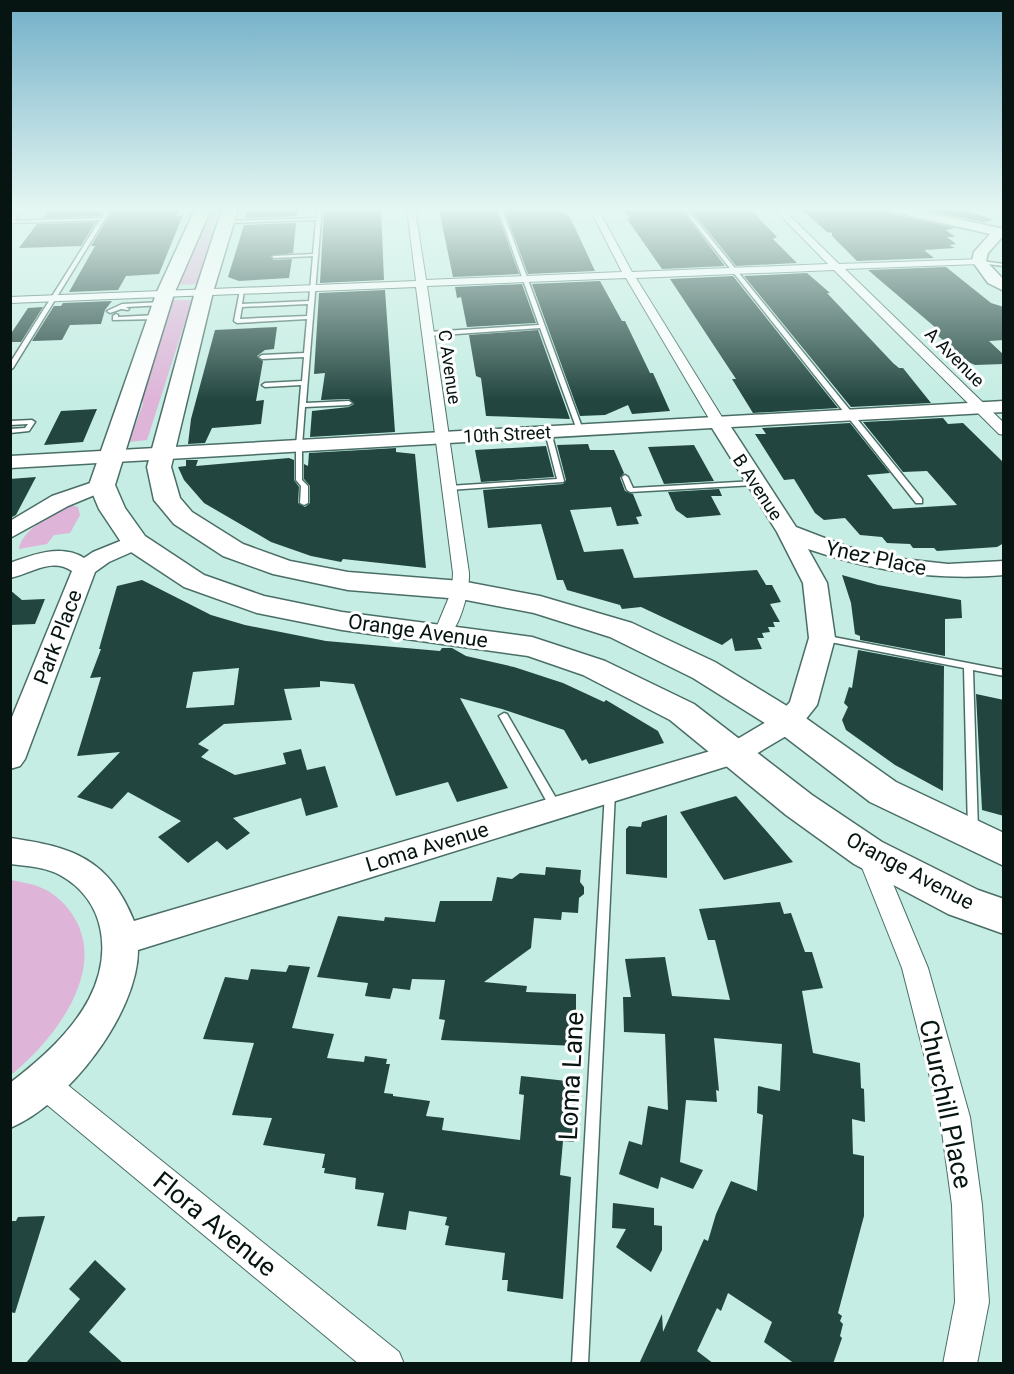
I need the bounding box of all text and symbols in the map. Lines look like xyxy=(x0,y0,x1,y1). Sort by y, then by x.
street label: A Avenue xyxy=(921,323,989,391)
street label: C Avenue xyxy=(434,328,466,406)
street label: 10th Street xyxy=(463,421,552,447)
street label: B Avenue xyxy=(729,450,787,524)
street label: Ynez Place xyxy=(823,536,929,580)
street label: Park Place xyxy=(29,586,87,688)
street label: Orange Avenue xyxy=(347,609,489,653)
street label: Loma Avenue xyxy=(363,817,491,877)
street label: Orange Avenue xyxy=(842,827,978,915)
street label: Loma Lane xyxy=(553,1011,589,1141)
street label: Churchill Place xyxy=(913,1017,979,1191)
street label: Flora Avenue xyxy=(147,1165,283,1283)

